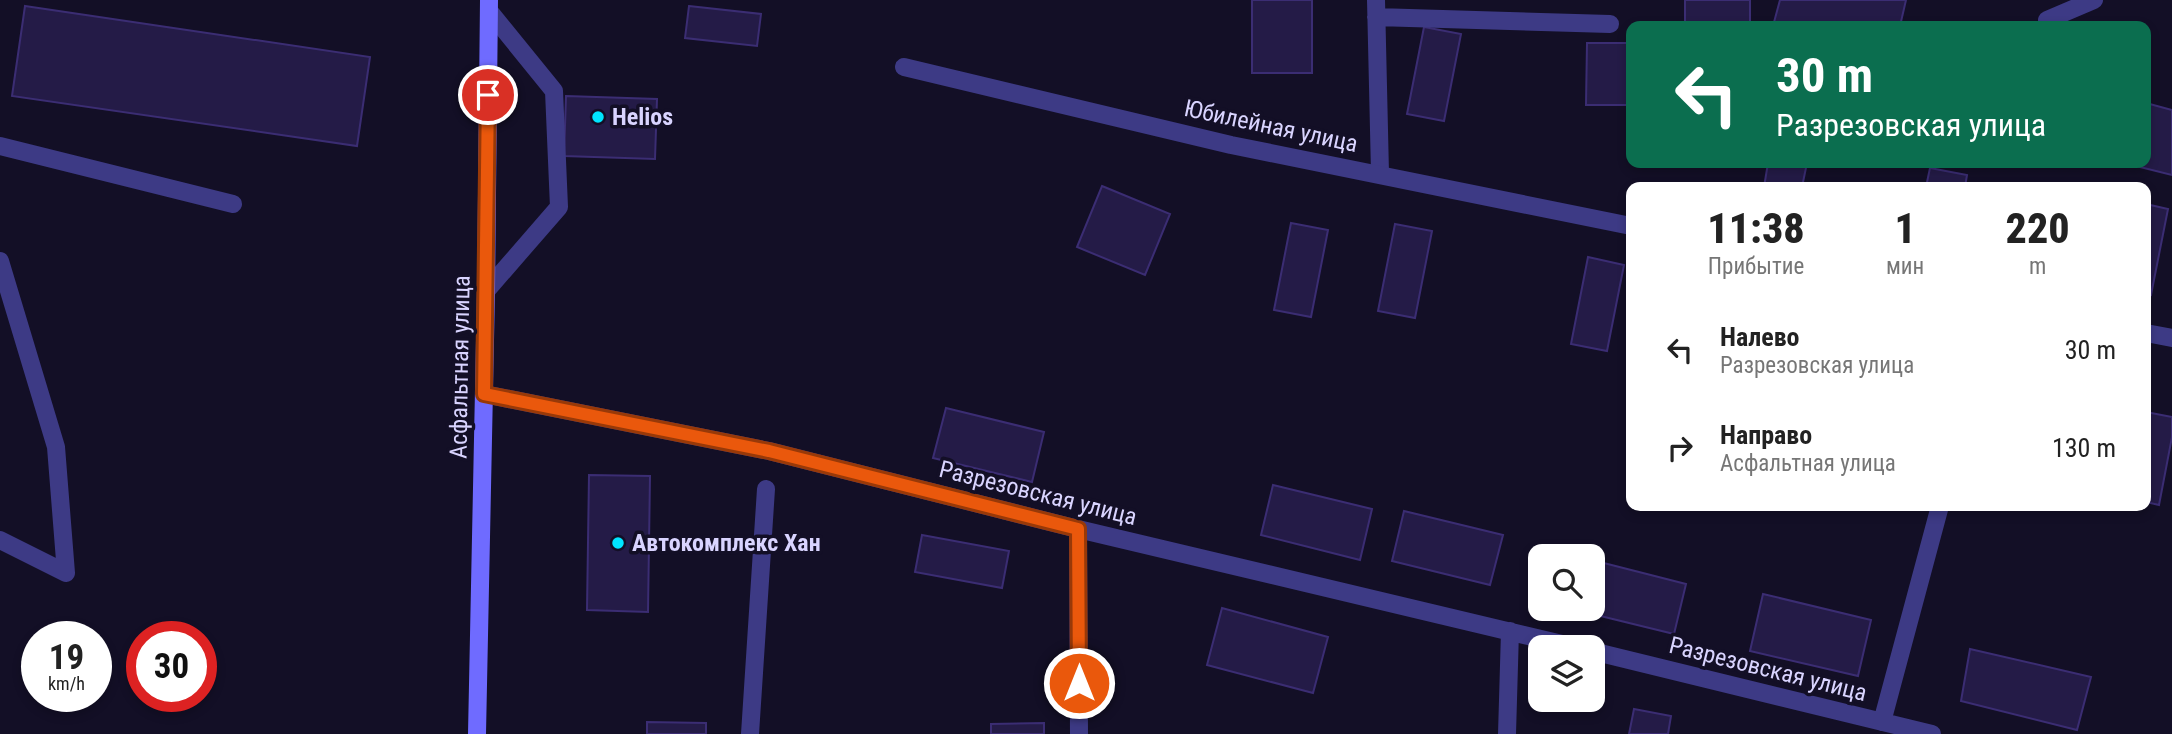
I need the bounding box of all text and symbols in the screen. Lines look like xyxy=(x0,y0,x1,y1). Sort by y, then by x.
text: 30 m xyxy=(1776,47,1873,104)
icon: left xyxy=(1661,49,1752,140)
pin xyxy=(458,65,518,125)
icon: arrive xyxy=(469,76,507,114)
street label: Юбилейная улица xyxy=(1182,94,1360,158)
place label: Helios xyxy=(612,103,673,131)
text: Разрезовская улица xyxy=(1776,106,2046,144)
marker: Helios xyxy=(590,109,606,125)
text: 11:38 xyxy=(1707,204,1805,253)
text: 1 xyxy=(1894,204,1916,253)
text: 220 xyxy=(2006,204,2070,253)
text: Прибытие xyxy=(1708,253,1804,280)
text: мин xyxy=(1886,253,1924,280)
text: m xyxy=(2029,253,2046,280)
street label: Асфальтная улица xyxy=(444,275,476,459)
text: Налево xyxy=(1720,322,1800,352)
icon: left xyxy=(1661,331,1699,369)
text: 30 m xyxy=(2065,335,2116,365)
text: Разрезовская улица xyxy=(1720,352,1914,379)
text: Направо xyxy=(1720,420,1812,450)
icon: right xyxy=(1661,429,1699,467)
text: 130 m xyxy=(2052,433,2116,463)
text: Асфальтная улица xyxy=(1720,450,1896,477)
street label: Разрезовская улица xyxy=(936,455,1140,531)
place label: Автокомплекс Хан xyxy=(632,529,821,557)
marker: Автокомплекс Хан xyxy=(610,535,626,551)
map controls xyxy=(1528,544,1605,712)
button: search xyxy=(1528,544,1605,621)
speed limit sign: 30 xyxy=(126,621,217,712)
street label: Разрезовская улица xyxy=(1666,631,1870,707)
button: layers xyxy=(1528,635,1605,712)
text: 19 xyxy=(49,637,84,678)
position arrow xyxy=(1042,646,1116,720)
text: km/h xyxy=(48,673,85,694)

